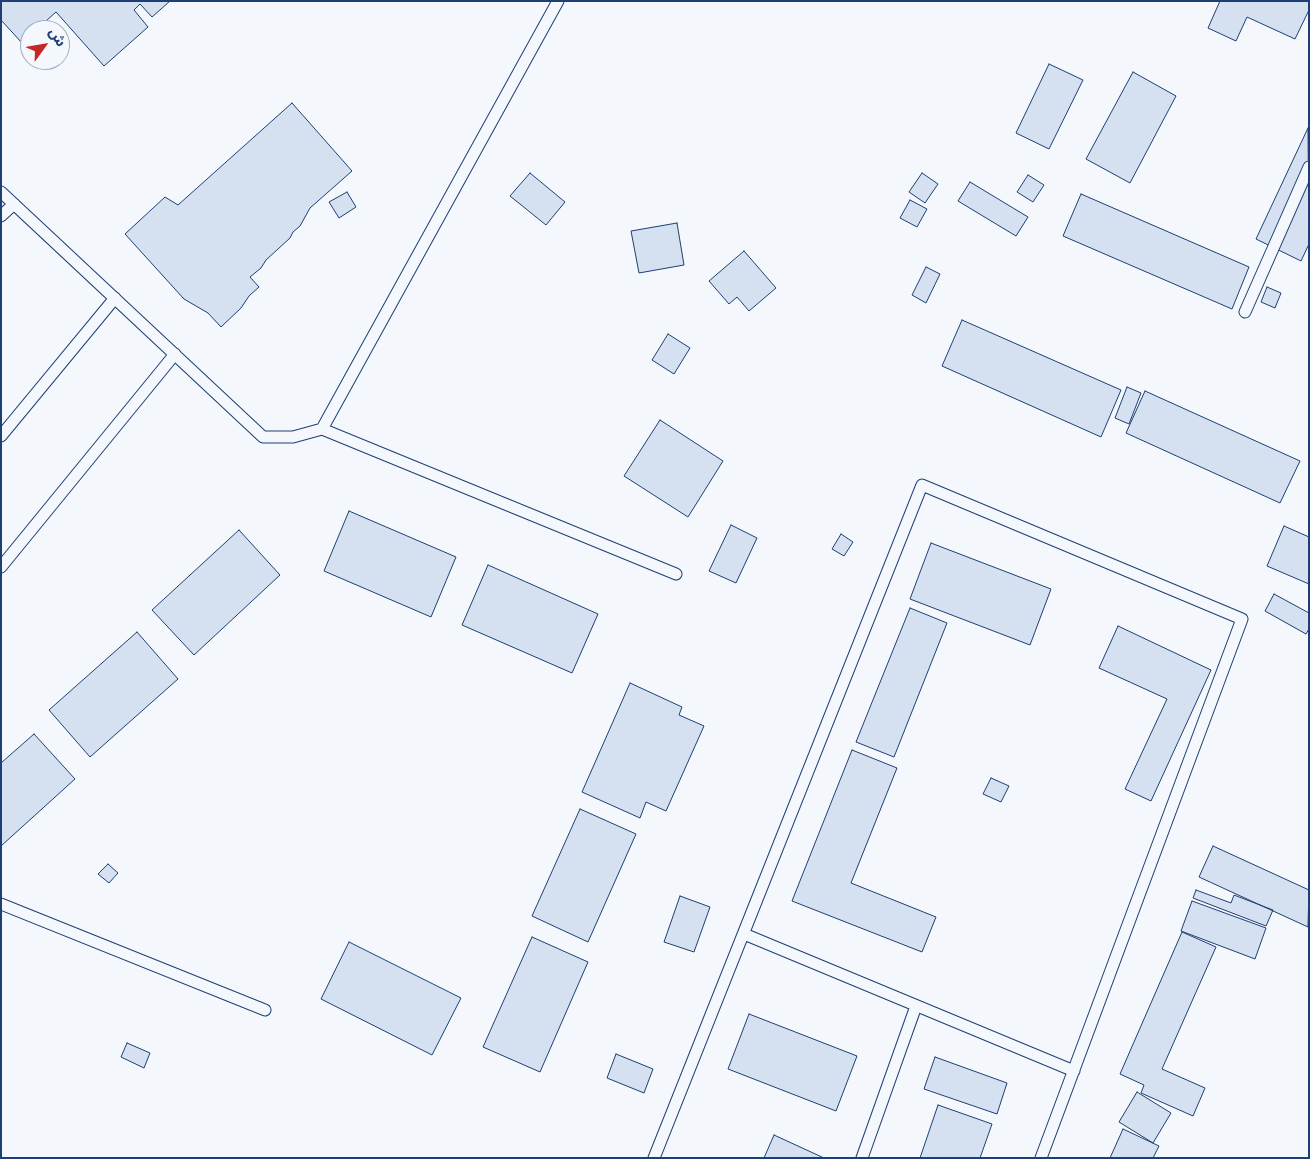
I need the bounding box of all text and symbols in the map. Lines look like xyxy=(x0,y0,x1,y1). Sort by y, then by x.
north arrow xyxy=(20,20,70,70)
text: ش xyxy=(45,25,70,50)

